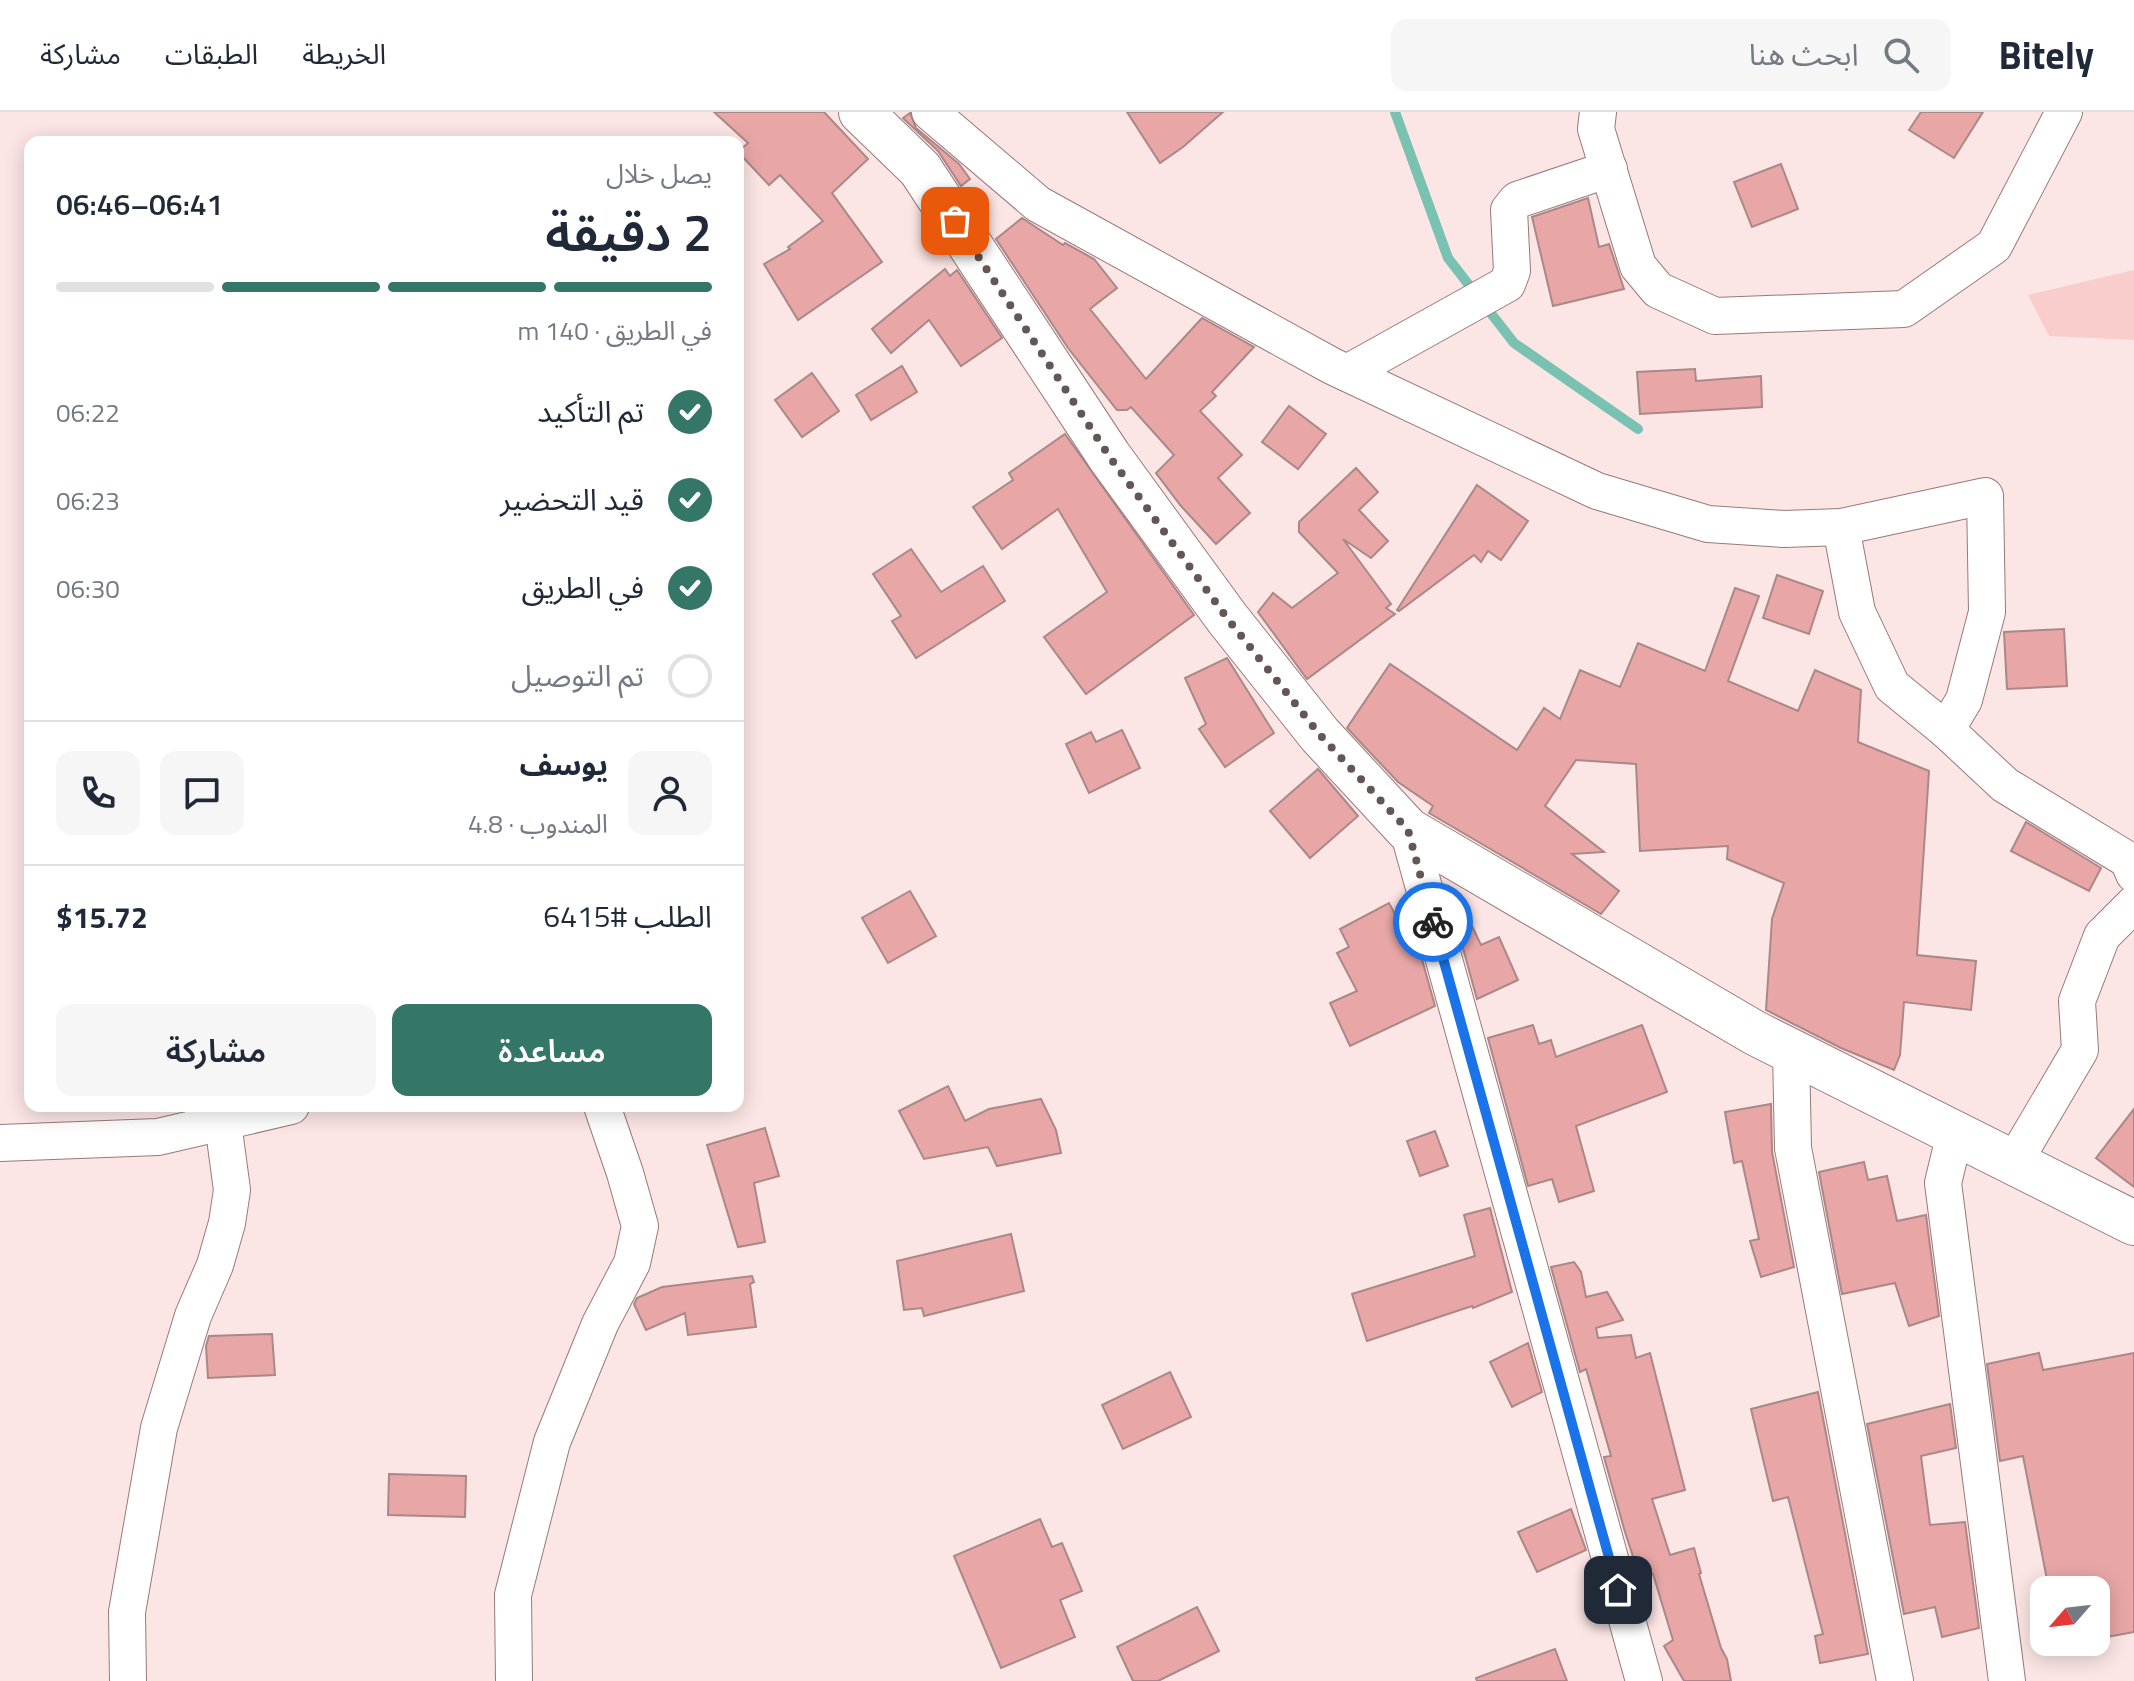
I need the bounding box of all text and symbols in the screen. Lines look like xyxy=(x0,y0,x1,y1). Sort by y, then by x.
search box xyxy=(1391,19,1951,91)
text: Bitely xyxy=(1999,26,2094,84)
text: ابحث هنا xyxy=(1749,31,1859,77)
text: مشاركة xyxy=(40,32,121,75)
text: الطبقات xyxy=(165,32,258,75)
text: الخريطة xyxy=(302,32,386,75)
icon: search xyxy=(1879,33,1923,77)
text: يصل خلال xyxy=(606,154,712,193)
text: 06:41–06:46 xyxy=(56,181,223,227)
pin xyxy=(921,187,989,255)
text: 2 دقيقة xyxy=(545,192,712,271)
icon: bag xyxy=(933,199,977,243)
text: في الطريق · 140 m xyxy=(518,311,712,350)
text: تم التأكيد xyxy=(537,388,644,434)
icon: check xyxy=(668,390,712,434)
text: 06:22 xyxy=(56,393,120,432)
text: قيد التحضير xyxy=(500,476,644,522)
icon: check xyxy=(668,478,712,522)
text: 06:23 xyxy=(56,481,120,520)
text: في الطريق xyxy=(521,564,644,610)
icon: check xyxy=(668,566,712,610)
text: 06:30 xyxy=(56,569,120,608)
text: تم التوصيل xyxy=(511,652,644,698)
text: يوسف xyxy=(520,741,608,787)
button: phone xyxy=(56,751,140,835)
button: chat xyxy=(160,751,244,835)
button: person xyxy=(628,751,712,835)
text: المندوب · 4.8 xyxy=(468,804,608,843)
courier xyxy=(1393,882,1473,962)
text: الطلب #6415 xyxy=(543,893,712,939)
text: $15.72 xyxy=(56,894,148,940)
icon: bike xyxy=(1411,900,1455,944)
button: مشاركة xyxy=(56,1004,376,1096)
button: مساعدة xyxy=(392,1004,712,1096)
pin xyxy=(1584,1556,1652,1624)
icon: home xyxy=(1596,1568,1640,1612)
north arrow xyxy=(2030,1576,2110,1656)
map controls xyxy=(2030,1576,2110,1656)

